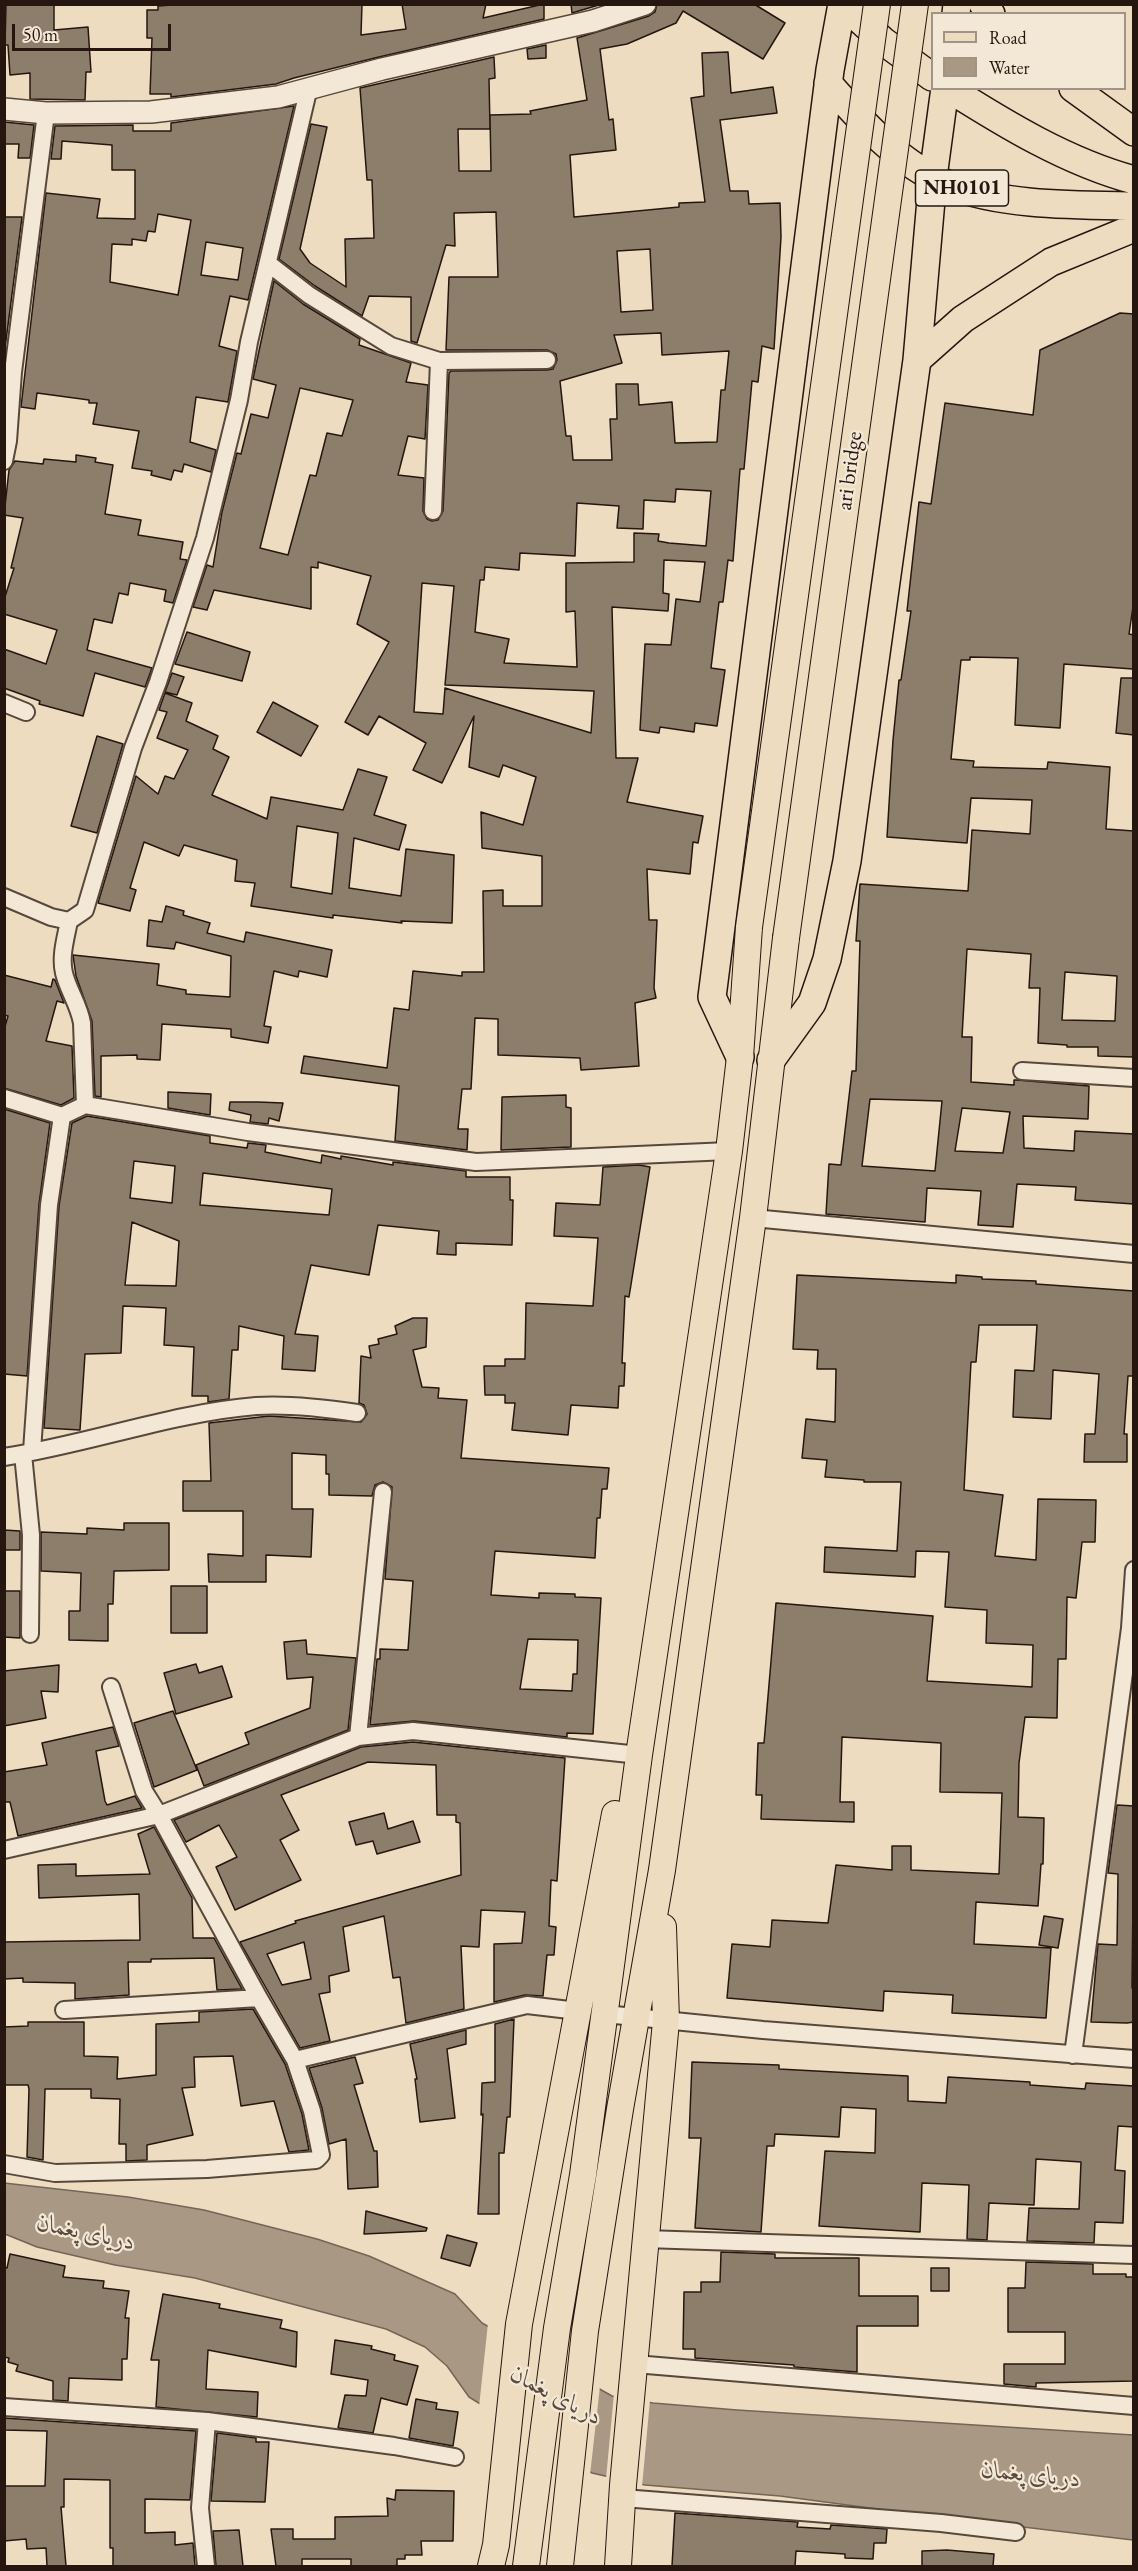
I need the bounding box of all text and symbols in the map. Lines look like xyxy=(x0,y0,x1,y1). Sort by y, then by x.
scale bar xyxy=(15,12,174,50)
legend xyxy=(931,12,1126,90)
text: 50 m xyxy=(23,23,58,46)
text: Road xyxy=(989,26,1027,49)
text: Water xyxy=(989,56,1030,79)
road number: NH0101 xyxy=(916,170,1008,206)
street label: ari bridge xyxy=(831,430,869,512)
water label: دریای پغمان xyxy=(34,2209,138,2257)
water label: دریای پغمان xyxy=(505,2360,607,2432)
water label: دریای پغمان xyxy=(980,2455,1082,2495)

